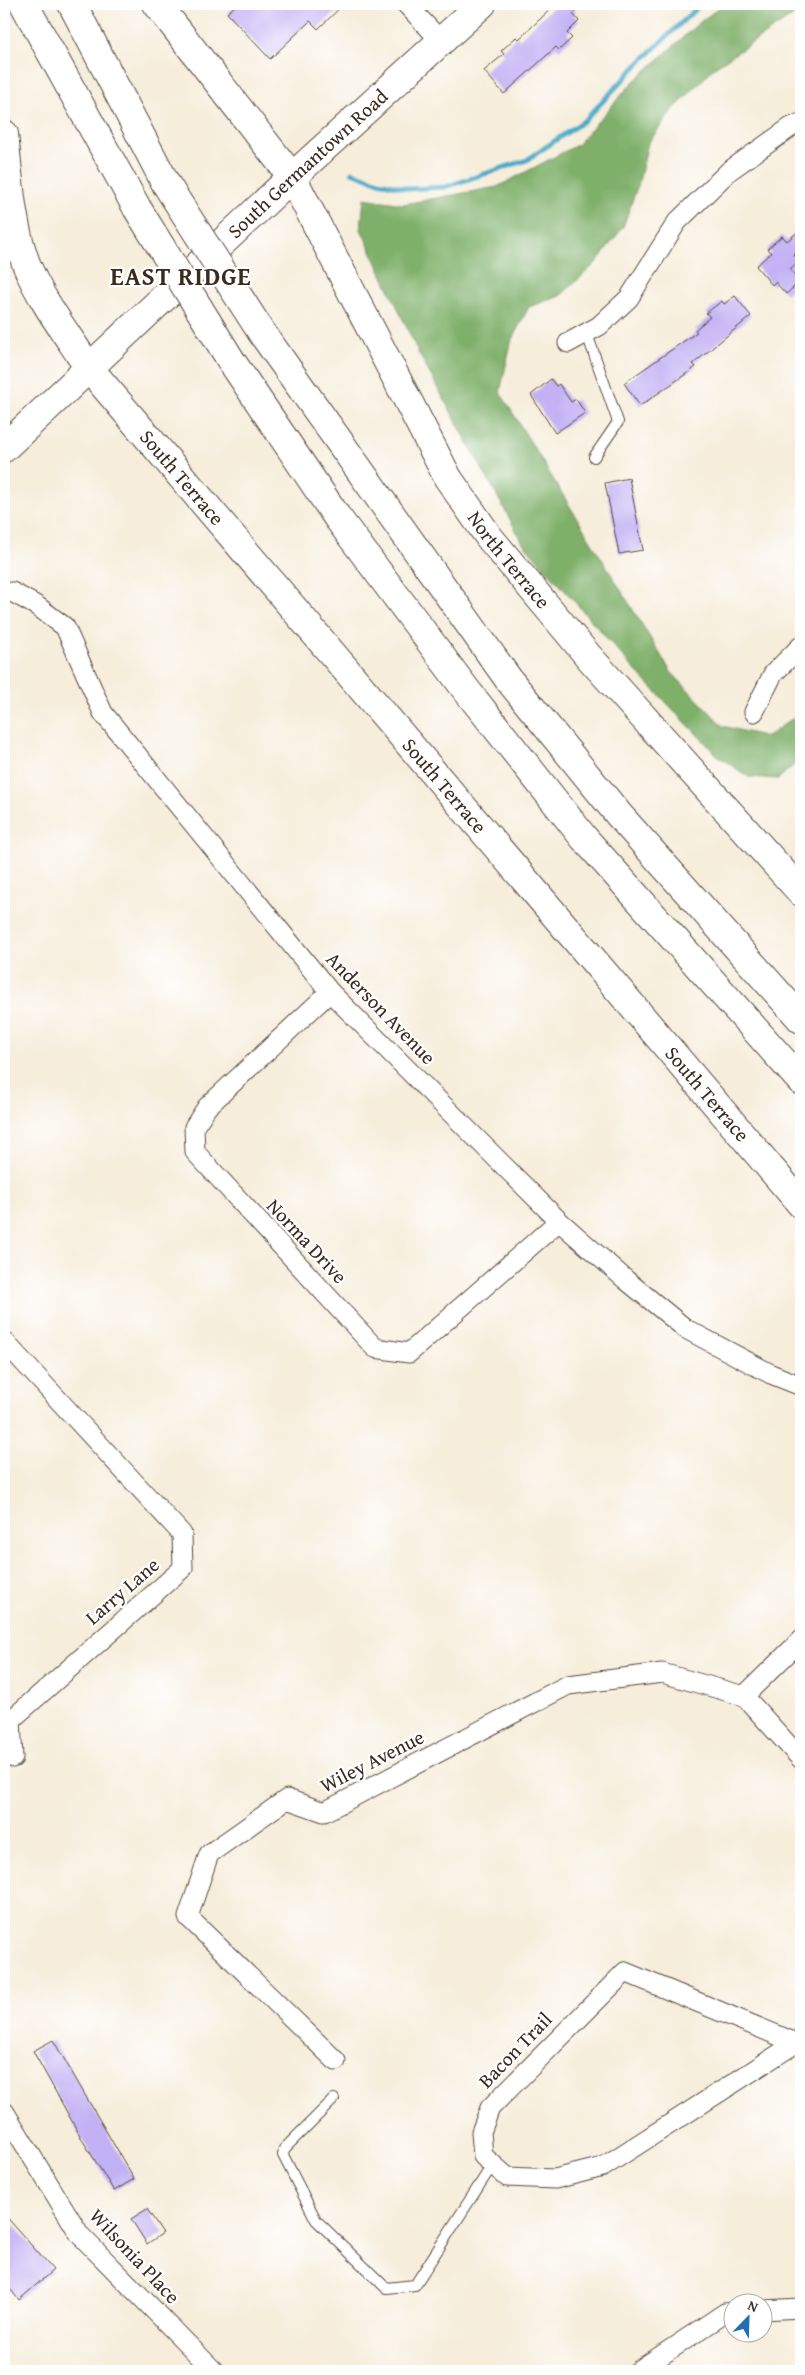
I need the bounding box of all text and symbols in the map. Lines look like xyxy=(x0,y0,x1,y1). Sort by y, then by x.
street label: South Germantown Road xyxy=(221,82,394,245)
district label: EAST RIDGE xyxy=(110,258,252,294)
street label: South Terrace xyxy=(133,423,231,531)
street label: North Terrace xyxy=(461,505,558,614)
street label: South Terrace xyxy=(396,731,494,839)
street label: Anderson Avenue xyxy=(320,945,443,1071)
street label: South Terrace xyxy=(659,1040,757,1148)
street label: Norma Drive xyxy=(260,1192,354,1290)
street label: Larry Lane xyxy=(78,1550,165,1631)
street label: Wiley Avenue xyxy=(315,1722,429,1799)
street label: Bacon Trail xyxy=(471,2005,558,2094)
street label: Wilsonia Place xyxy=(83,2201,187,2310)
north arrow xyxy=(722,2292,772,2342)
text: N xyxy=(745,2295,762,2317)

